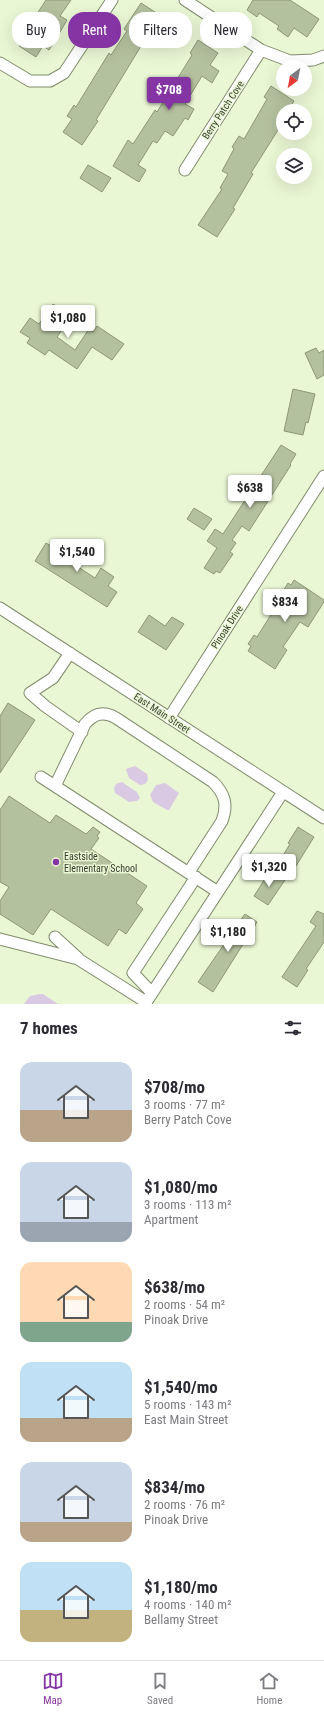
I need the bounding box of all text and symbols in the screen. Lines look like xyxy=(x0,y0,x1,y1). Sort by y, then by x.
chip: Buy xyxy=(12,12,60,48)
chip: Rent xyxy=(68,12,121,48)
chip: Filters xyxy=(129,12,192,48)
chip: New xyxy=(200,12,252,48)
north arrow xyxy=(276,60,312,96)
map controls xyxy=(276,60,312,184)
pin: $708 xyxy=(145,77,193,111)
street label: Berry Patch Cove xyxy=(200,79,246,141)
text: $708 xyxy=(156,82,182,97)
button: locate xyxy=(276,104,312,140)
button: layers xyxy=(276,148,312,184)
pin: $1,080 xyxy=(35,305,101,339)
text: $1,080 xyxy=(50,310,86,325)
pin: $638 xyxy=(226,475,274,509)
text: $638 xyxy=(237,480,263,495)
pin: $1,540 xyxy=(44,539,110,573)
text: $1,540 xyxy=(59,544,95,559)
pin: $834 xyxy=(261,589,309,623)
text: $834 xyxy=(272,594,298,609)
street label: Pinoak Drive xyxy=(209,603,245,651)
street label: East Main Street xyxy=(132,691,192,735)
place label: Eastside Elementary School xyxy=(64,851,137,874)
pin: $1,320 xyxy=(236,854,302,888)
marker: Eastside Elementary School xyxy=(51,857,61,867)
text: $1,320 xyxy=(251,859,287,874)
pin: $1,180 xyxy=(195,919,261,953)
text: $1,180 xyxy=(210,924,246,939)
icon: filters xyxy=(282,1017,304,1039)
text: 7 homes xyxy=(20,1018,78,1038)
text: $708/mo xyxy=(144,1077,205,1097)
icon: home xyxy=(52,1078,100,1126)
text: 3 rooms · 77 m² xyxy=(144,1097,225,1112)
text: Berry Patch Cove xyxy=(144,1112,231,1127)
text: $1,080/mo xyxy=(144,1177,218,1197)
icon: home xyxy=(52,1178,100,1226)
text: 3 rooms · 113 m² xyxy=(144,1197,231,1212)
text: Apartment xyxy=(144,1212,198,1227)
text: $638/mo xyxy=(144,1277,205,1297)
icon: home xyxy=(52,1278,100,1326)
text: 2 rooms · 54 m² xyxy=(144,1297,225,1312)
text: Pinoak Drive xyxy=(144,1312,208,1327)
text: $1,540/mo xyxy=(144,1377,218,1397)
icon: home xyxy=(52,1378,100,1426)
text: 5 rooms · 143 m² xyxy=(144,1397,231,1412)
text: East Main Street xyxy=(144,1412,228,1427)
text: $834/mo xyxy=(144,1477,205,1497)
icon: home xyxy=(52,1478,100,1526)
text: 2 rooms · 76 m² xyxy=(144,1497,225,1512)
text: Pinoak Drive xyxy=(144,1512,208,1527)
text: $1,180/mo xyxy=(144,1577,218,1597)
icon: home xyxy=(52,1578,100,1626)
text: 4 rooms · 140 m² xyxy=(144,1597,231,1612)
text: Bellamy Street xyxy=(144,1612,218,1627)
tab: Map xyxy=(42,1670,64,1707)
tab: Saved xyxy=(147,1670,173,1707)
tab: Home xyxy=(257,1670,282,1707)

